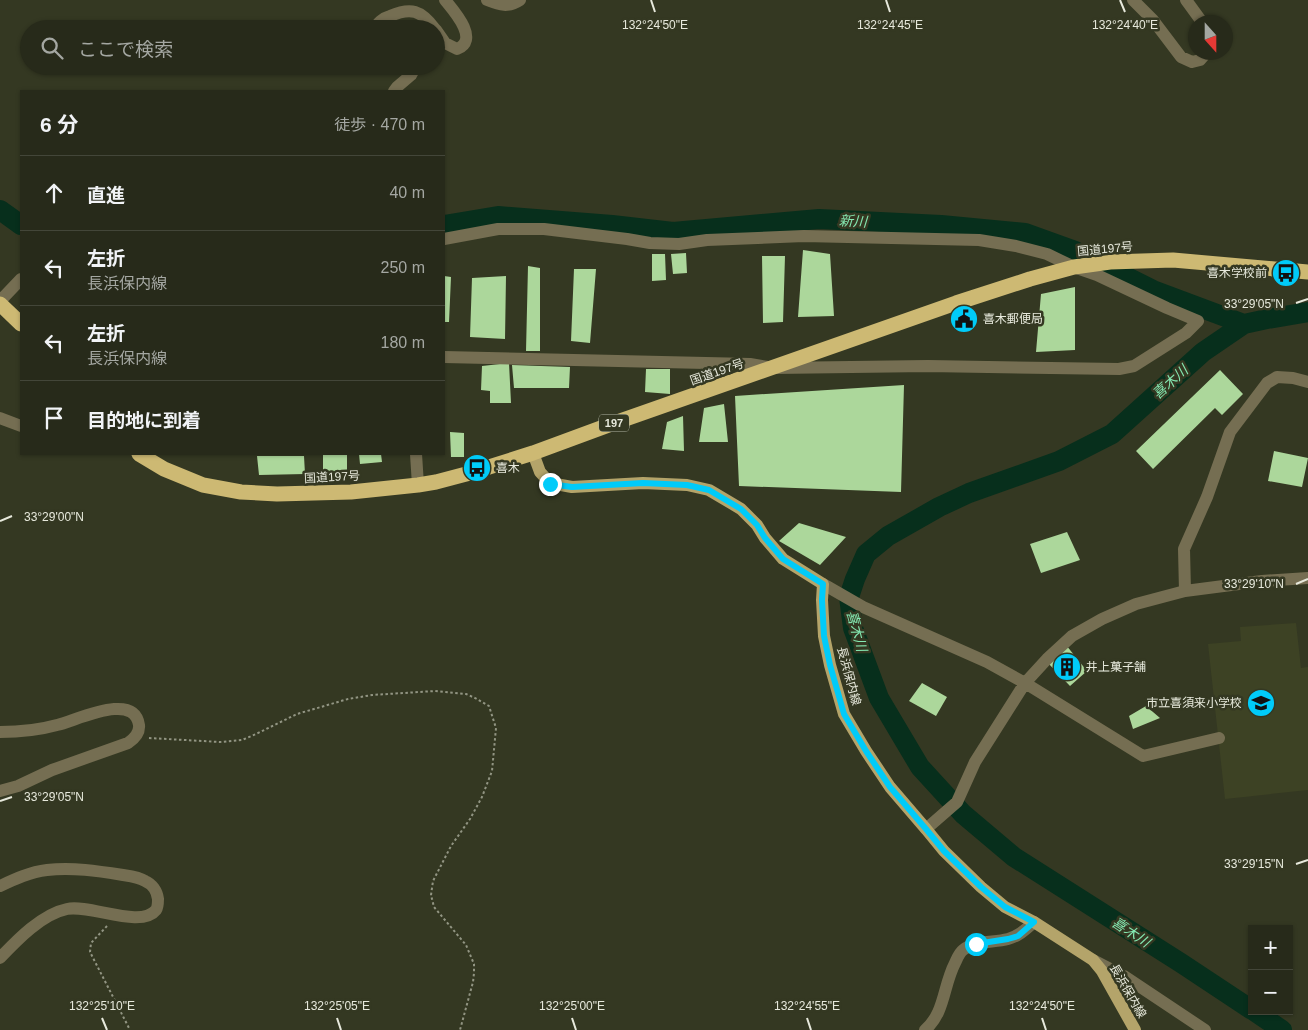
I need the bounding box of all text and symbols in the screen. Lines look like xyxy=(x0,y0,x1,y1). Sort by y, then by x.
north arrow xyxy=(1188,15,1233,60)
text: 132°24'50"E xyxy=(622,18,688,32)
text: 132°24'45"E xyxy=(857,18,923,32)
text: 132°24'40"E xyxy=(1092,18,1158,32)
search box xyxy=(20,20,445,75)
icon: search xyxy=(38,34,66,62)
text: ここで検索 xyxy=(78,39,173,60)
text: 6 分 xyxy=(40,113,79,136)
text: 徒歩 · 470 m xyxy=(334,116,425,133)
icon: ahead xyxy=(40,179,68,207)
text: 40 m xyxy=(389,184,425,201)
text: 直進 xyxy=(87,185,125,206)
water label: 新川 xyxy=(839,212,869,230)
street label: 国道197号 xyxy=(1076,240,1134,258)
text: 左折 xyxy=(87,248,125,269)
icon: left xyxy=(40,254,68,282)
bus stop icon: 喜木学校前 xyxy=(1271,258,1301,288)
text: 250 m xyxy=(381,259,425,276)
place label: 喜木学校前 xyxy=(1207,266,1267,280)
text: 長浜保内線 xyxy=(87,275,167,292)
text: 33°29'05"N xyxy=(1224,297,1284,311)
public building icon: 喜木郵便局 xyxy=(949,304,979,334)
place label: 喜木郵便局 xyxy=(983,312,1043,326)
text: 左折 xyxy=(87,323,125,344)
icon: left xyxy=(40,329,68,357)
text: 180 m xyxy=(381,334,425,351)
text: 長浜保内線 xyxy=(87,350,167,367)
street label: 国道197号 xyxy=(688,356,746,388)
water label: 喜木川 xyxy=(1149,361,1192,402)
icon: arrive xyxy=(40,404,68,432)
text: 目的地に到着 xyxy=(87,410,201,431)
road number: 197 xyxy=(599,414,629,432)
bus stop icon: 喜木 xyxy=(462,453,492,483)
place label: 喜木 xyxy=(496,461,520,475)
street label: 国道197号 xyxy=(304,469,360,485)
route end xyxy=(539,473,562,496)
text: 33°29'00"N xyxy=(24,510,84,524)
text: 33°29'10"N xyxy=(1224,577,1284,591)
water label: 喜木川 xyxy=(844,609,871,655)
street label: 長浜保内線 xyxy=(834,645,864,707)
building icon: 井上菓子舗 xyxy=(1052,652,1082,682)
place label: 井上菓子舗 xyxy=(1086,660,1146,674)
school or university icon: 市立喜須来小学校 xyxy=(1246,688,1276,718)
place label: 市立喜須来小学校 xyxy=(1146,696,1242,710)
text: 33°29'05"N xyxy=(24,790,84,804)
text: 33°29'15"N xyxy=(1224,857,1284,871)
water label: 喜木川 xyxy=(1109,914,1155,951)
map controls xyxy=(1248,925,1293,1015)
button: + xyxy=(1248,925,1293,970)
route start xyxy=(965,933,988,956)
street label: 長浜保内線 xyxy=(1107,962,1149,1020)
button: − xyxy=(1248,970,1293,1015)
text: 132°25'10"E xyxy=(69,999,135,1013)
text: 132°25'05"E xyxy=(304,999,370,1013)
text: 132°25'00"E xyxy=(539,999,605,1013)
text: 132°24'55"E xyxy=(774,999,840,1013)
text: 132°24'50"E xyxy=(1009,999,1075,1013)

